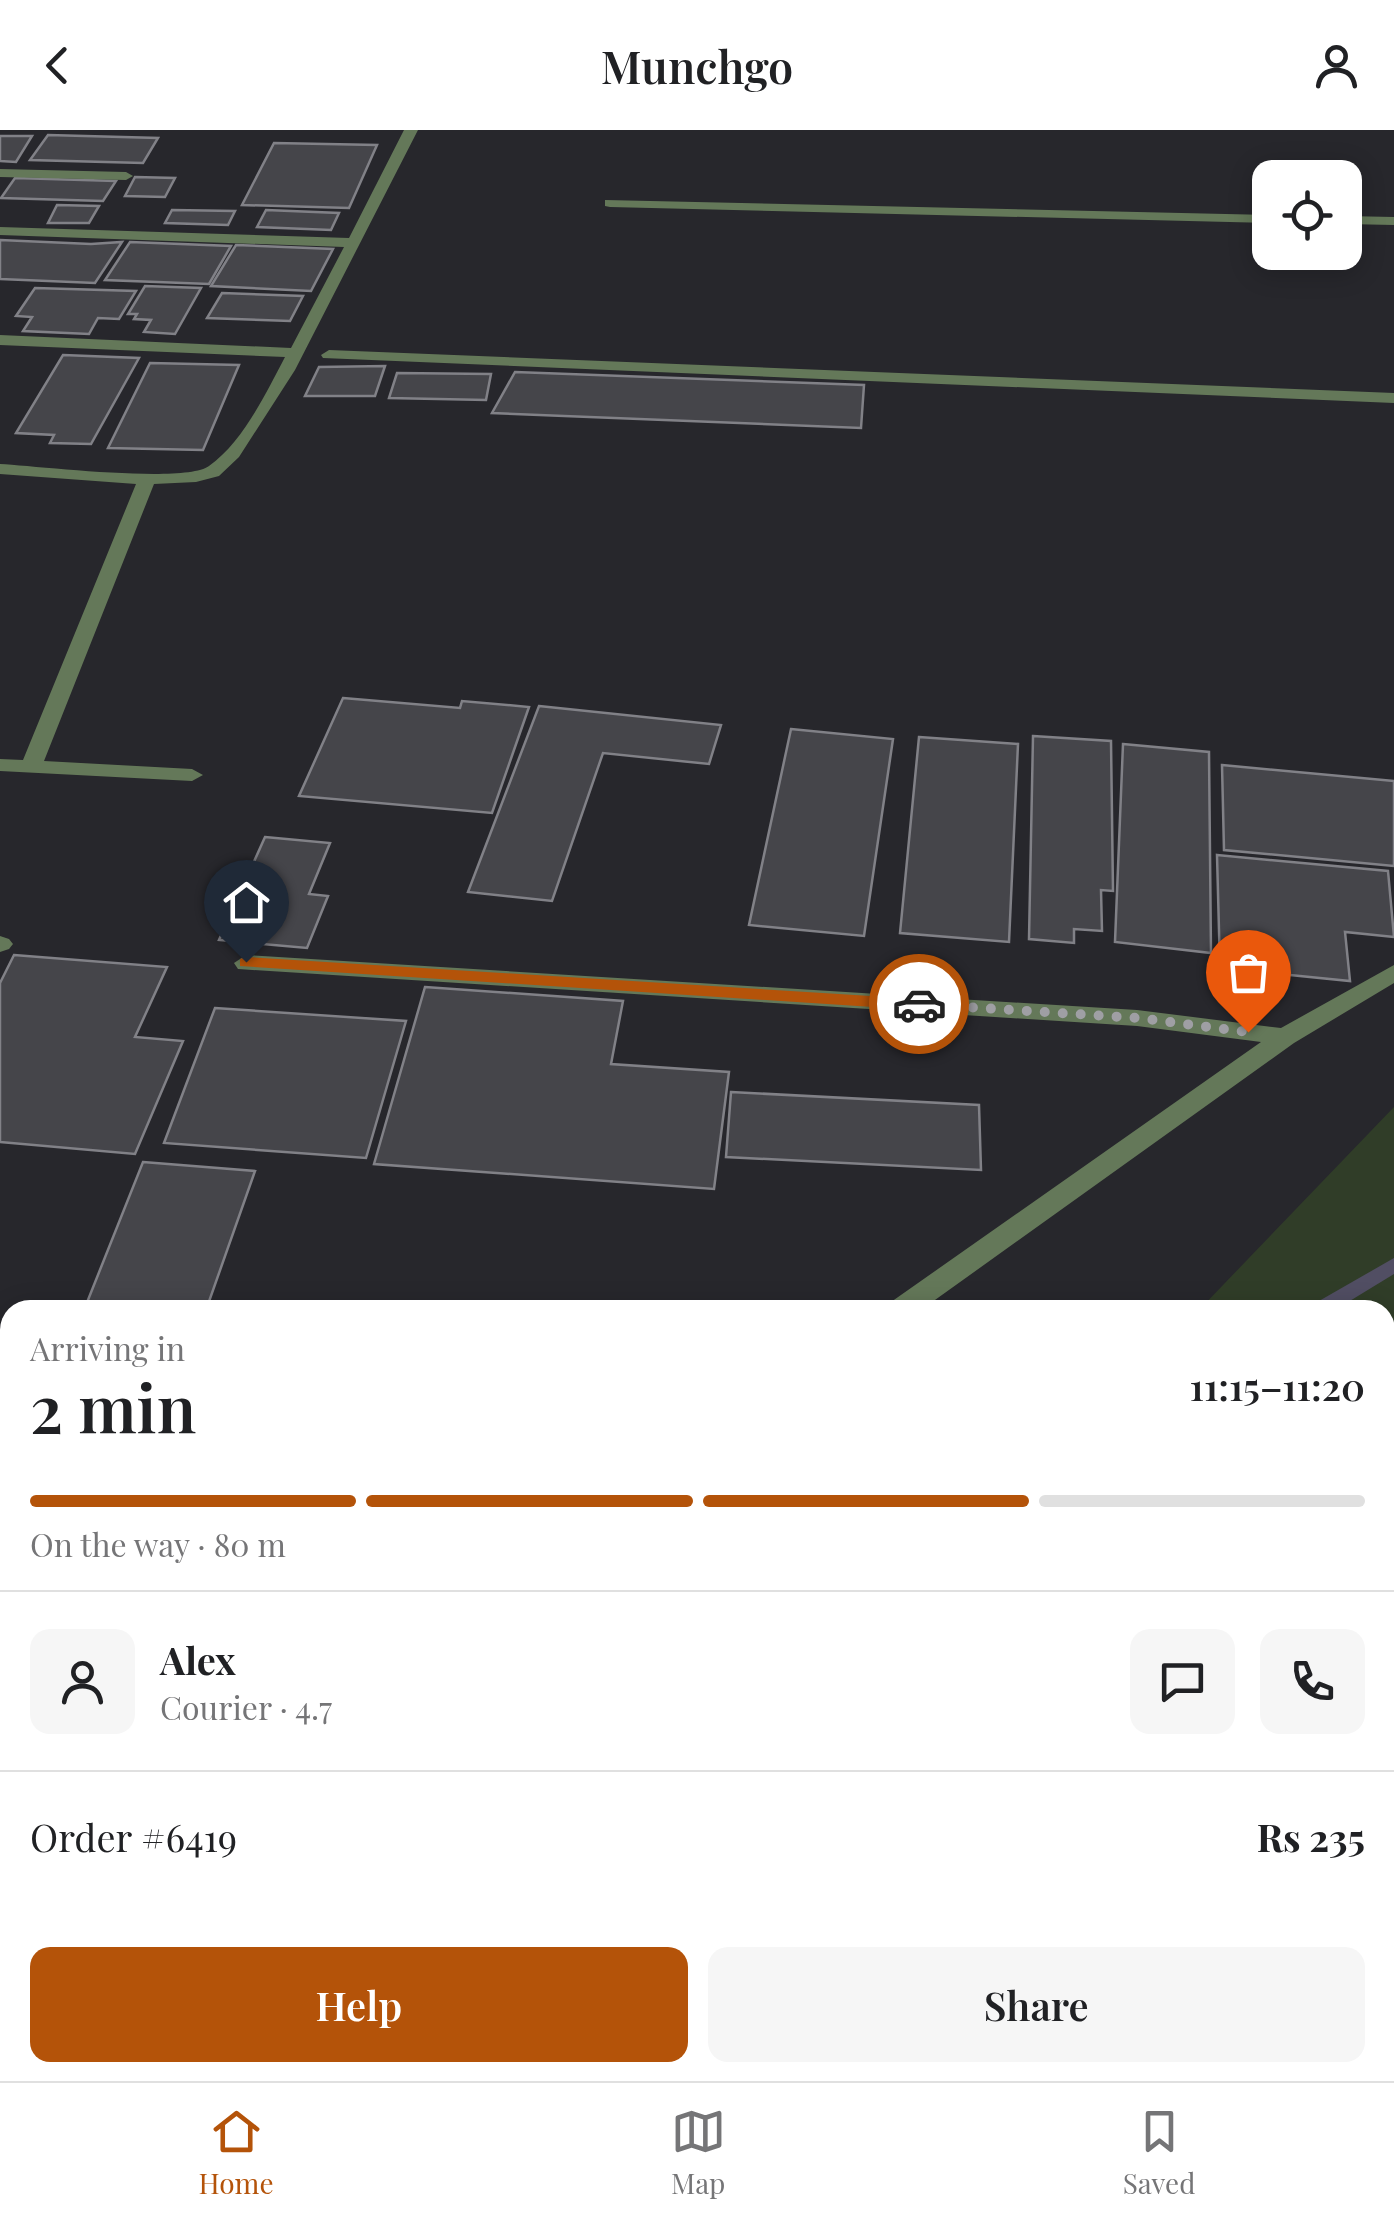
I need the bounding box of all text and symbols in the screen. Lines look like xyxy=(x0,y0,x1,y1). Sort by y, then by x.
text: Munchgo xyxy=(601,35,793,95)
icon: back xyxy=(30,38,85,93)
icon: person xyxy=(1309,38,1364,93)
map controls xyxy=(1252,160,1362,270)
button: locate xyxy=(1252,160,1362,270)
pin xyxy=(204,860,289,963)
icon: home xyxy=(219,875,274,930)
pin xyxy=(1206,930,1291,1033)
icon: bag xyxy=(1221,945,1276,1000)
courier xyxy=(869,954,969,1054)
icon: car xyxy=(892,977,947,1032)
text: Arriving in xyxy=(30,1326,185,1369)
text: 11:15–11:20 xyxy=(1190,1360,1365,1411)
text: 2 min xyxy=(30,1363,196,1449)
text: On the way · 80 m xyxy=(30,1522,286,1565)
button: person xyxy=(30,1629,135,1734)
button: chat xyxy=(1130,1629,1235,1734)
button: phone xyxy=(1260,1629,1365,1734)
text: Alex xyxy=(160,1634,236,1685)
text: Courier · 4.7 xyxy=(160,1685,332,1728)
text: Order #6419 xyxy=(30,1811,237,1862)
text: Rs 235 xyxy=(1257,1811,1365,1862)
button: Help xyxy=(30,1947,688,2062)
button: Share xyxy=(708,1947,1365,2062)
tab: Home xyxy=(199,2104,274,2201)
tab: Map xyxy=(671,2104,726,2201)
tab: Saved xyxy=(1123,2104,1195,2201)

